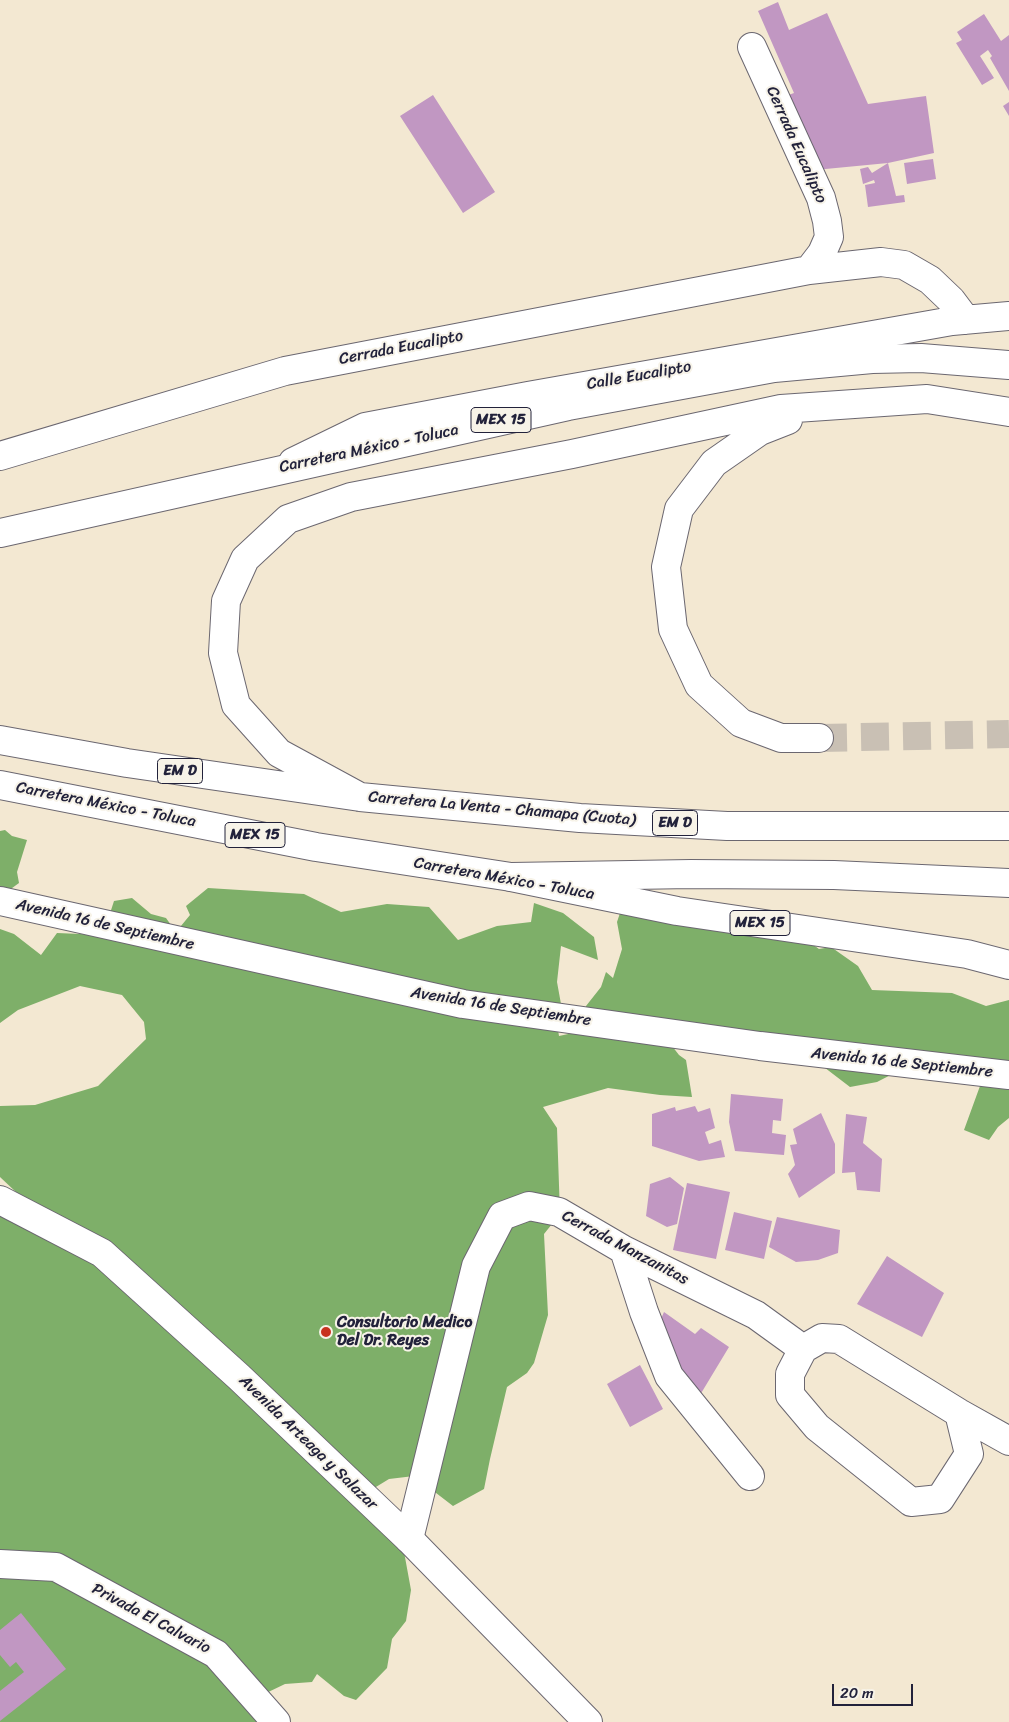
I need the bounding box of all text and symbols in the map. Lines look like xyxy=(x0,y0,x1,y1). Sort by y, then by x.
street label: Cerrada Eucalipto xyxy=(762,84,830,206)
street label: Cerrada Eucalipto xyxy=(337,327,465,369)
street label: Calle Eucalipto xyxy=(585,357,693,395)
road number: MEX 15 xyxy=(471,408,531,432)
street label: Carretera México - Toluca xyxy=(278,421,460,477)
road number: EM D xyxy=(158,758,202,784)
street label: Carretera México - Toluca xyxy=(14,778,198,832)
street label: Carretera La Venta - Chamapa (Cuota) xyxy=(368,788,636,830)
road number: EM D xyxy=(652,810,698,836)
road number: MEX 15 xyxy=(225,822,285,848)
street label: Carretera México - Toluca xyxy=(412,854,596,904)
street label: Avenida 16 de Septiembre xyxy=(14,895,196,955)
road number: MEX 15 xyxy=(730,910,790,936)
street label: Avenida 16 de Septiembre xyxy=(409,983,593,1031)
street label: Avenida 16 de Septiembre xyxy=(810,1044,994,1082)
street label: Cerrada Manzanitas xyxy=(558,1206,692,1290)
place label: Consultorio Medico Del Dr. Reyes xyxy=(337,1313,472,1351)
marker: Consultorio Medico Del Dr. Reyes xyxy=(319,1325,333,1339)
street label: Avenida Arteaga y Salazar xyxy=(235,1372,381,1514)
street label: Privada El Calvario xyxy=(88,1580,214,1658)
scale bar xyxy=(834,1674,915,1706)
text: 20 m xyxy=(840,1680,874,1706)

